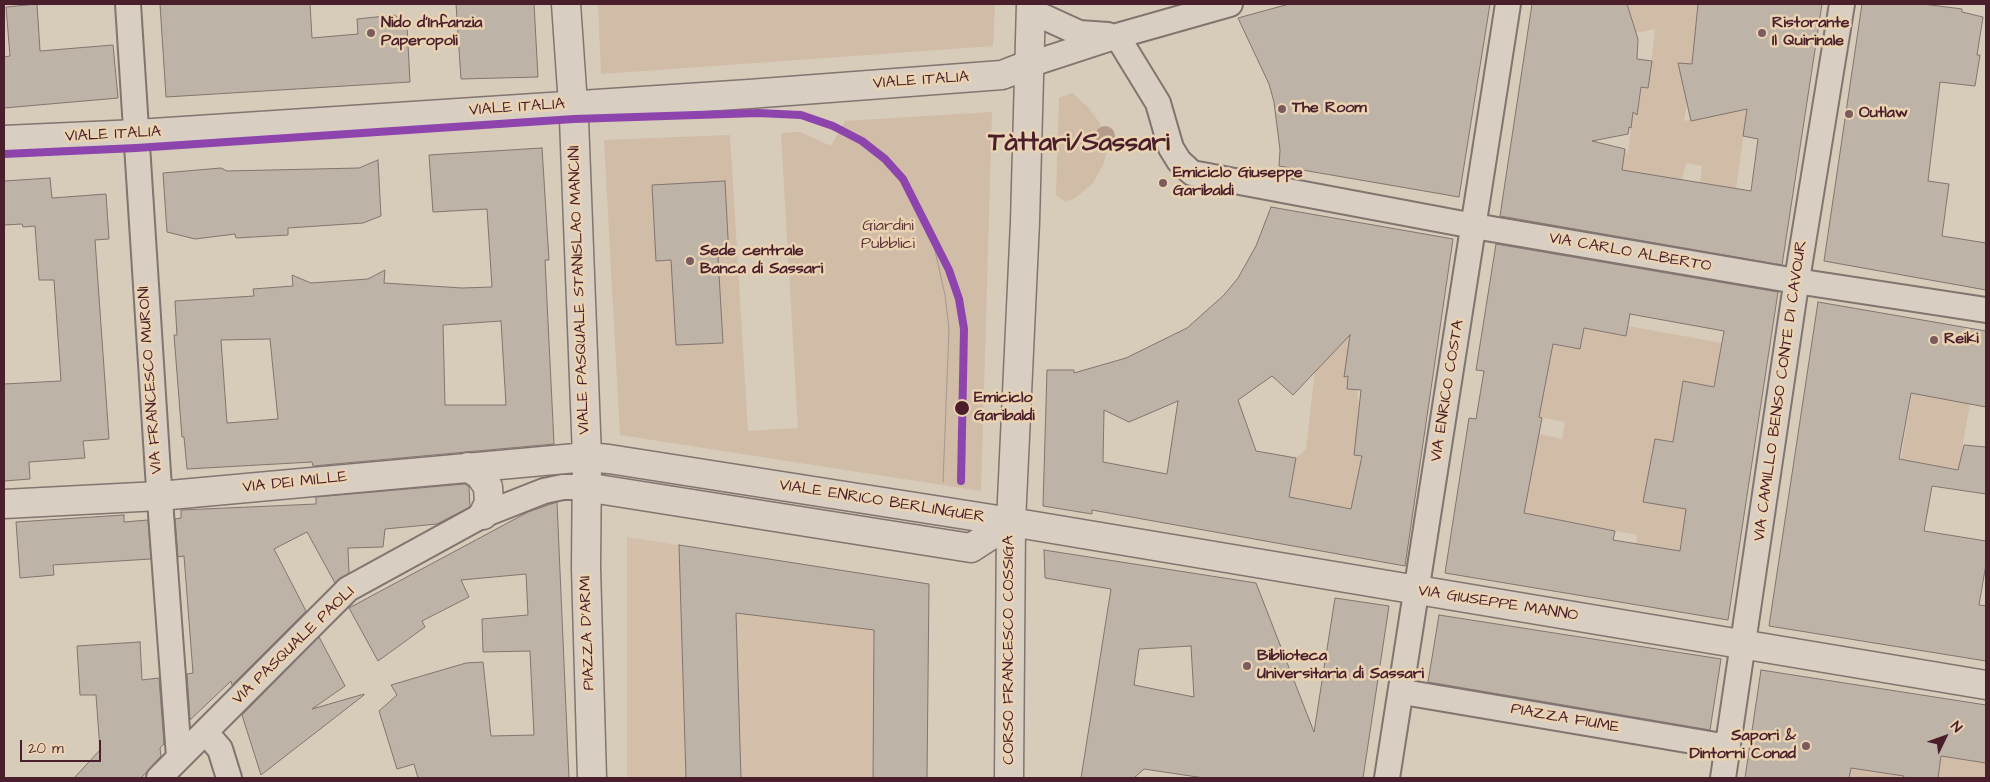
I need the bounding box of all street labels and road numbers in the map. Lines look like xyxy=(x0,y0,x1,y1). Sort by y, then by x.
street label: VIALE ITALIA xyxy=(872,68,970,94)
street label: VIALE ITALIA xyxy=(468,95,566,121)
street label: VIALE ITALIA xyxy=(65,123,161,147)
street label: VIALE PASQUALE STANISLAO MANCINI xyxy=(565,145,595,435)
street label: VIA CARLO ALBERTO xyxy=(1547,229,1713,277)
street label: VIA CAMILLO BENSO CONTE DI CAVOUR xyxy=(1750,239,1812,543)
street label: VIA FRANCESCO MURONI xyxy=(135,285,167,475)
street label: VIA ENRICO COSTA xyxy=(1427,319,1469,463)
street label: VIA DEI MILLE xyxy=(242,468,348,498)
street label: VIALE ENRICO BERLINGUER xyxy=(778,476,986,528)
street label: CORSO FRANCESCO COSSIGA xyxy=(1000,535,1020,765)
street label: PIAZZA D'ARMI xyxy=(576,575,600,691)
street label: VIA GIUSEPPE MANNO xyxy=(1417,582,1579,626)
street label: VIA PASQUALE PAOLI xyxy=(229,583,359,709)
street label: PIAZZA FIUME xyxy=(1509,700,1621,738)

